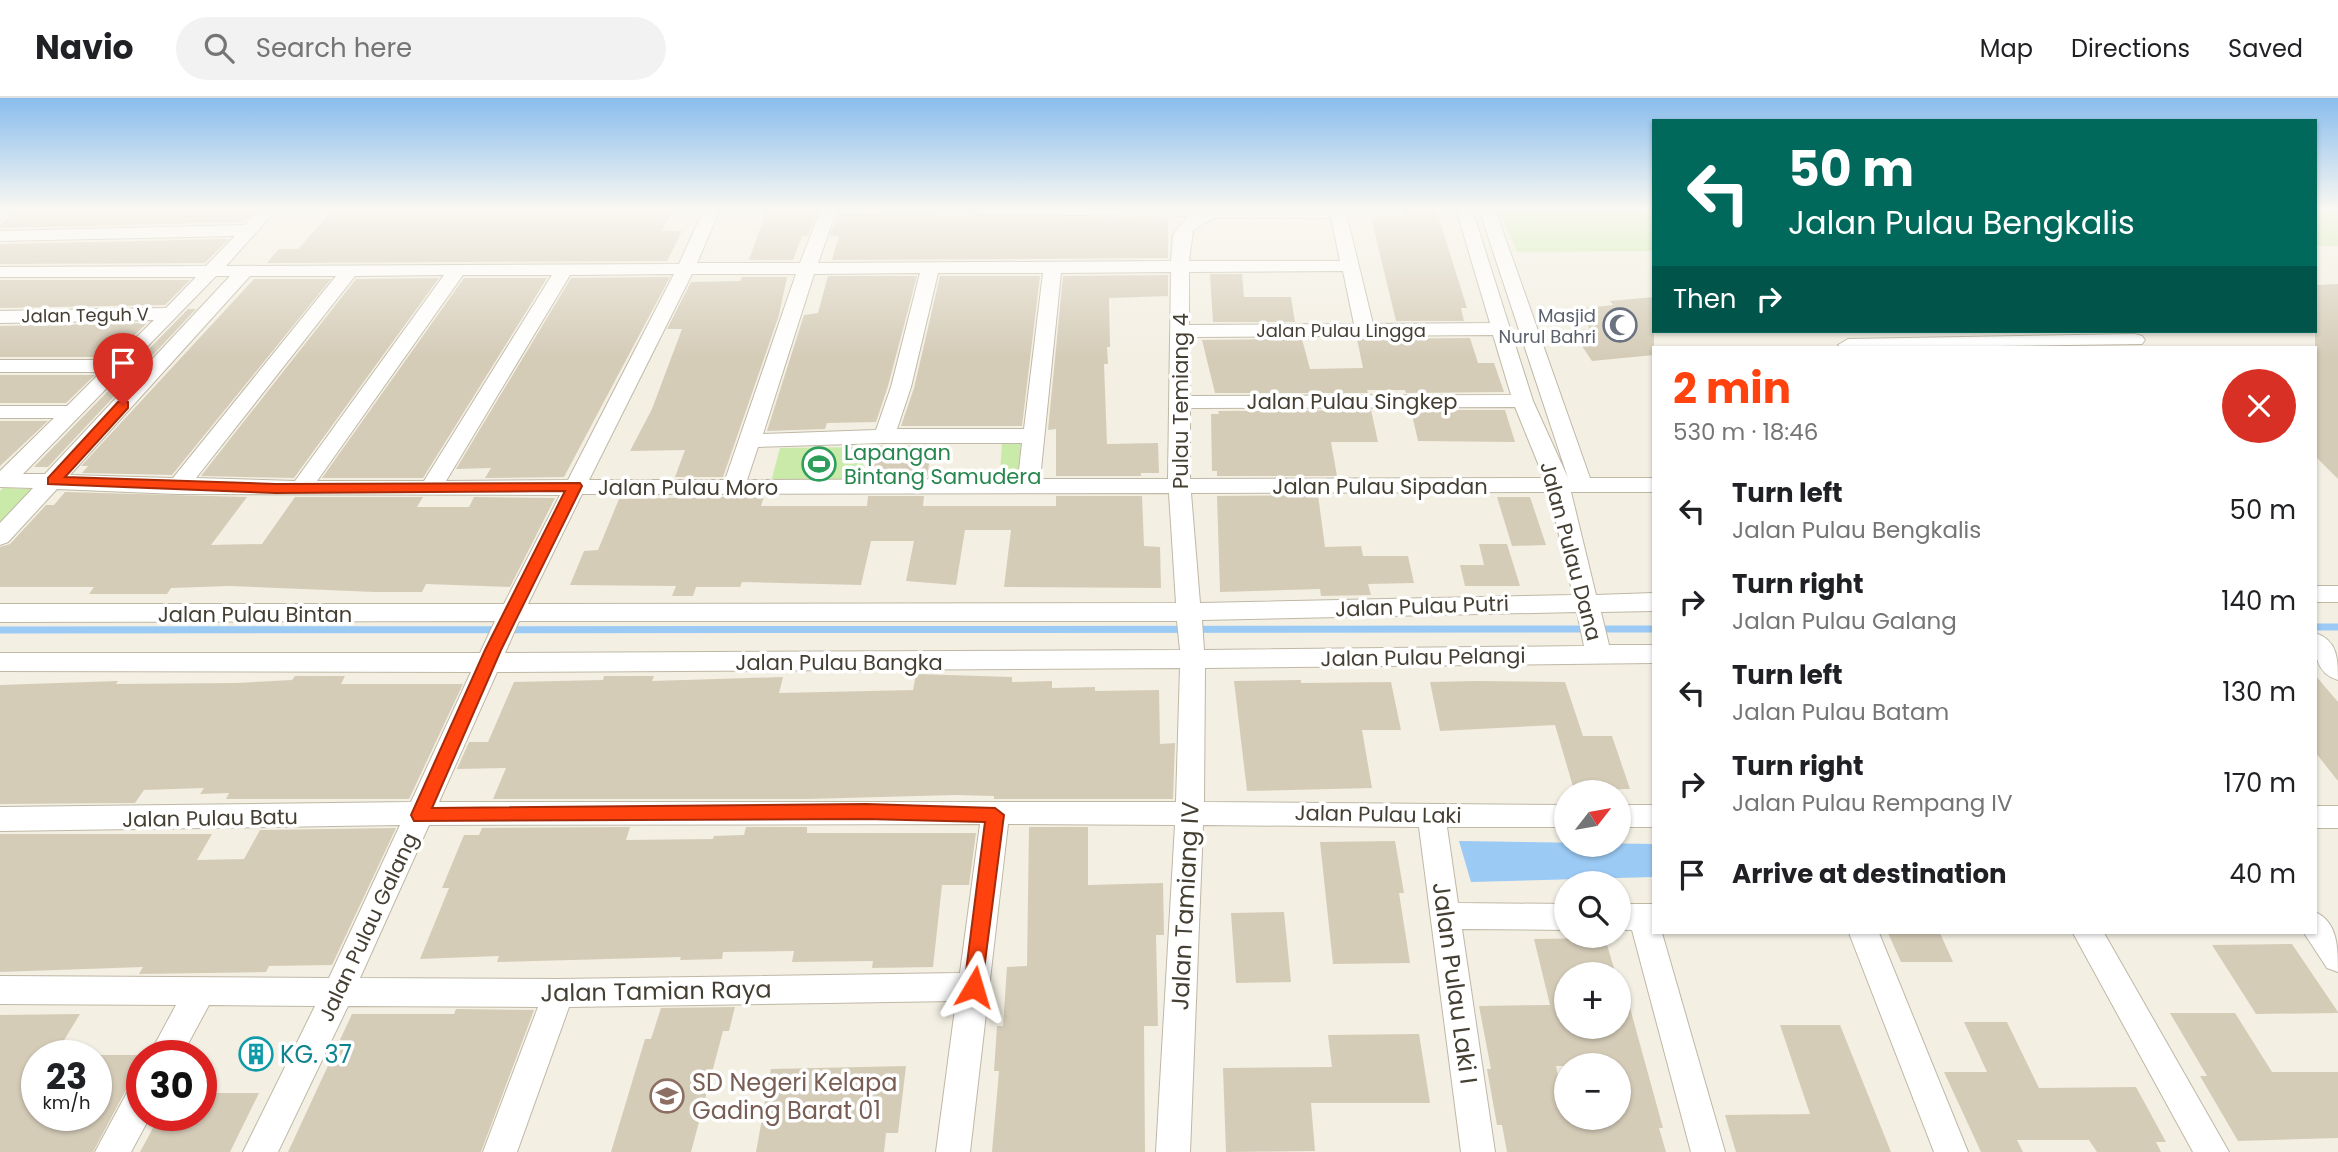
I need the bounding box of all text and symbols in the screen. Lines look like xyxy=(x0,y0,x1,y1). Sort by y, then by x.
search box xyxy=(176,17,666,80)
text: Navio xyxy=(35,24,134,71)
icon: search xyxy=(200,29,238,67)
text: Search here xyxy=(256,30,412,66)
text: Map xyxy=(1980,32,2033,65)
text: Directions xyxy=(2071,32,2190,65)
text: Saved xyxy=(2228,32,2303,65)
text: 50 m xyxy=(1788,135,1914,203)
icon: left xyxy=(1673,147,1764,238)
text: Jalan Pulau Bengkalis xyxy=(1788,200,2135,245)
icon: right xyxy=(1750,280,1788,318)
text: Then xyxy=(1673,281,1736,317)
street label: Jalan Teguh V xyxy=(21,301,149,329)
place label: Masjid Nurul Bahri xyxy=(1498,303,1596,349)
mosque icon: Masjid Nurul Bahri xyxy=(1601,306,1639,344)
street label: Pulau Temiang 4 xyxy=(1166,313,1195,489)
street label: Jalan Pulau Lingga xyxy=(1256,318,1426,343)
pin xyxy=(93,333,153,405)
icon: arrive xyxy=(104,344,142,382)
text: 2 min xyxy=(1673,359,1791,418)
button: close xyxy=(2222,369,2296,443)
street label: Jalan Pulau Singkep xyxy=(1247,387,1457,416)
text: 530 m · 18:46 xyxy=(1673,416,1818,448)
place label: Lapangan Bintang Samudera xyxy=(844,438,1041,491)
sports icon: Lapangan Bintang Samudera xyxy=(800,445,838,483)
street label: Jalan Pulau Dana xyxy=(1533,458,1609,644)
street label: Jalan Pulau Sipadan xyxy=(1272,472,1488,501)
street label: Jalan Pulau Moro xyxy=(598,473,778,502)
text: Turn left xyxy=(1732,475,1843,511)
icon: left xyxy=(1673,492,1711,530)
text: 50 m xyxy=(2230,492,2296,528)
text: Jalan Pulau Bengkalis xyxy=(1732,514,1981,546)
text: Turn right xyxy=(1732,566,1864,602)
icon: right xyxy=(1673,583,1711,621)
text: 140 m xyxy=(2221,583,2296,619)
street label: Jalan Pulau Putri xyxy=(1335,588,1509,624)
street label: Jalan Pulau Bintan xyxy=(158,600,352,629)
text: Jalan Pulau Galang xyxy=(1732,605,1957,637)
street label: Jalan Pulau Pelangi xyxy=(1320,641,1526,673)
street label: Jalan Pulau Bangka xyxy=(735,648,943,677)
text: Turn left xyxy=(1732,657,1843,693)
icon: left xyxy=(1673,674,1711,712)
text: 130 m xyxy=(2222,674,2296,710)
text: Jalan Pulau Batam xyxy=(1732,696,1949,728)
text: Turn right xyxy=(1732,748,1864,784)
icon: right xyxy=(1673,765,1711,803)
text: 170 m xyxy=(2223,765,2296,801)
north arrow xyxy=(1554,780,1631,858)
map controls xyxy=(1554,780,1631,1130)
text: Jalan Pulau Rempang IV xyxy=(1732,787,2013,819)
street label: Jalan Pulau Laki xyxy=(1294,798,1462,830)
street label: Jalan Tamiang IV xyxy=(1163,801,1207,1011)
street label: Jalan Pulau Batu xyxy=(122,802,298,834)
street label: Jalan Pulau Galang xyxy=(311,828,425,1026)
icon: arrive xyxy=(1673,856,1711,894)
text: Arrive at destination xyxy=(1732,856,2007,892)
text: 40 m xyxy=(2230,856,2296,892)
button: search xyxy=(1554,871,1631,948)
street label: Jalan Pulau Laki I xyxy=(1425,880,1485,1086)
position arrow xyxy=(937,950,1011,1024)
button: + xyxy=(1554,962,1631,1039)
street label: Jalan Tamian Raya xyxy=(540,972,772,1010)
building icon: KG. 37 xyxy=(237,1035,275,1073)
place label: KG. 37 xyxy=(280,1038,352,1071)
speed limit sign: 30 xyxy=(126,1040,217,1131)
text: 23 xyxy=(46,1052,87,1101)
button: − xyxy=(1554,1053,1631,1130)
place label: SD Negeri Kelapa Gading Barat 01 xyxy=(692,1066,897,1127)
school or university icon: SD Negeri Kelapa Gading Barat 01 xyxy=(648,1077,686,1115)
text: km/h xyxy=(43,1090,90,1115)

